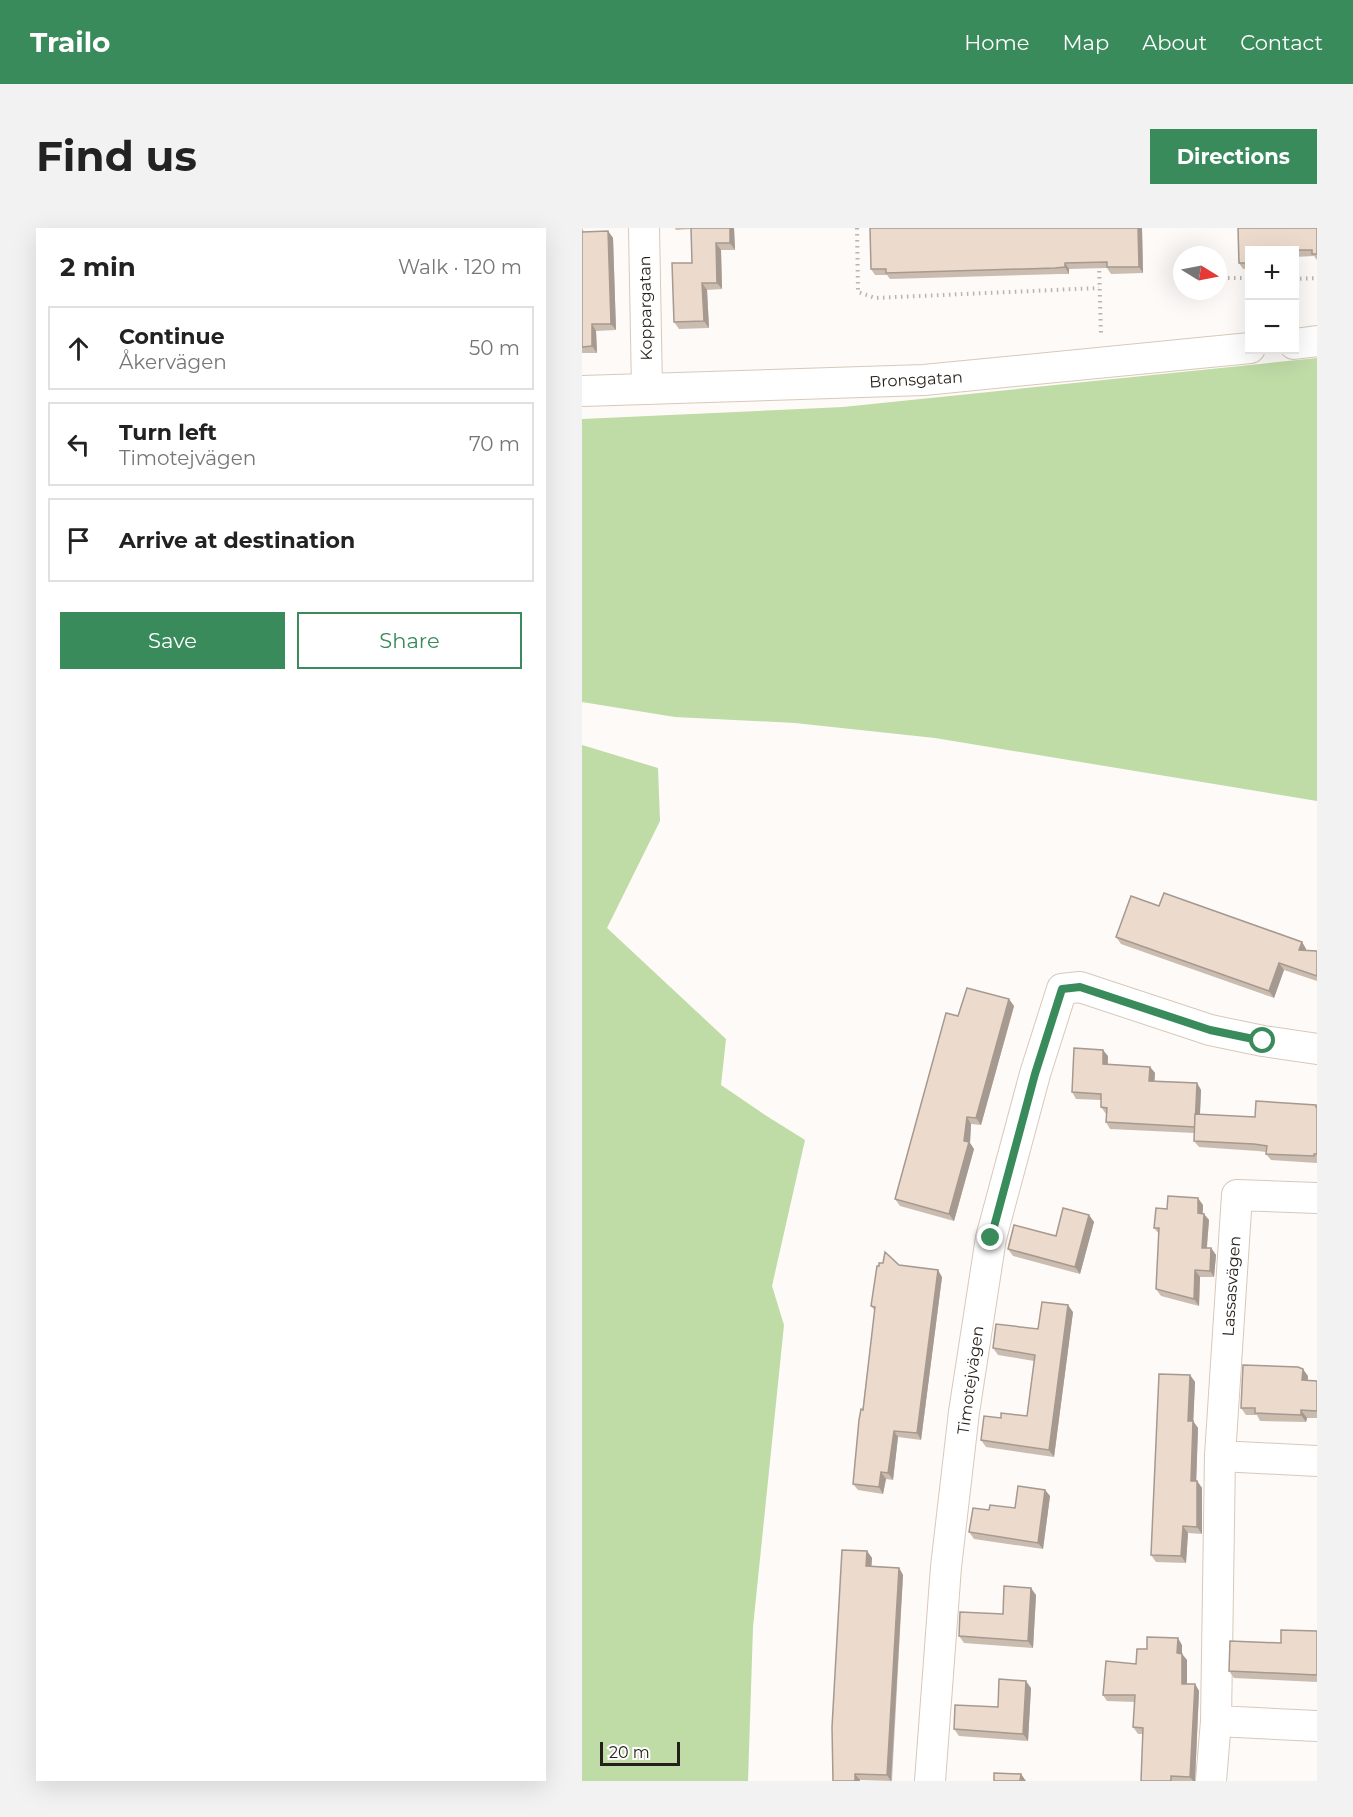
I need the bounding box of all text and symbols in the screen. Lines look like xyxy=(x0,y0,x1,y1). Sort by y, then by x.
text: Trailo xyxy=(30,25,110,59)
text: Home xyxy=(964,30,1029,55)
text: Map xyxy=(1062,30,1109,55)
text: About xyxy=(1142,30,1207,55)
text: Contact xyxy=(1240,30,1323,55)
button: Directions xyxy=(1150,129,1317,184)
text: Find us xyxy=(36,130,197,182)
north arrow xyxy=(1173,246,1227,300)
map controls xyxy=(1245,246,1299,354)
button: + xyxy=(1245,246,1299,300)
text: 2 min xyxy=(60,251,136,283)
text: Walk · 120 m xyxy=(398,255,522,279)
street label: Koppargatan xyxy=(635,255,656,361)
button: − xyxy=(1245,300,1299,354)
text: Continue xyxy=(119,323,225,350)
icon: ahead xyxy=(62,332,95,365)
text: 50 m xyxy=(469,336,520,360)
text: Åkervägen xyxy=(119,350,227,374)
street label: Bronsgatan xyxy=(869,368,963,391)
text: Turn left xyxy=(119,419,217,446)
icon: left xyxy=(62,428,95,461)
text: 70 m xyxy=(469,432,520,456)
text: Timotejvägen xyxy=(119,446,256,470)
icon: arrive xyxy=(62,524,95,557)
text: Arrive at destination xyxy=(119,527,355,554)
button: Save xyxy=(60,612,285,669)
button: Share xyxy=(297,612,522,669)
route start xyxy=(1249,1027,1275,1053)
route end xyxy=(977,1224,1003,1250)
street label: Lassasvägen xyxy=(1219,1235,1244,1337)
street label: Timotejvägen xyxy=(953,1324,988,1436)
scale bar xyxy=(600,1739,680,1766)
text: 20 m xyxy=(609,1743,650,1762)

